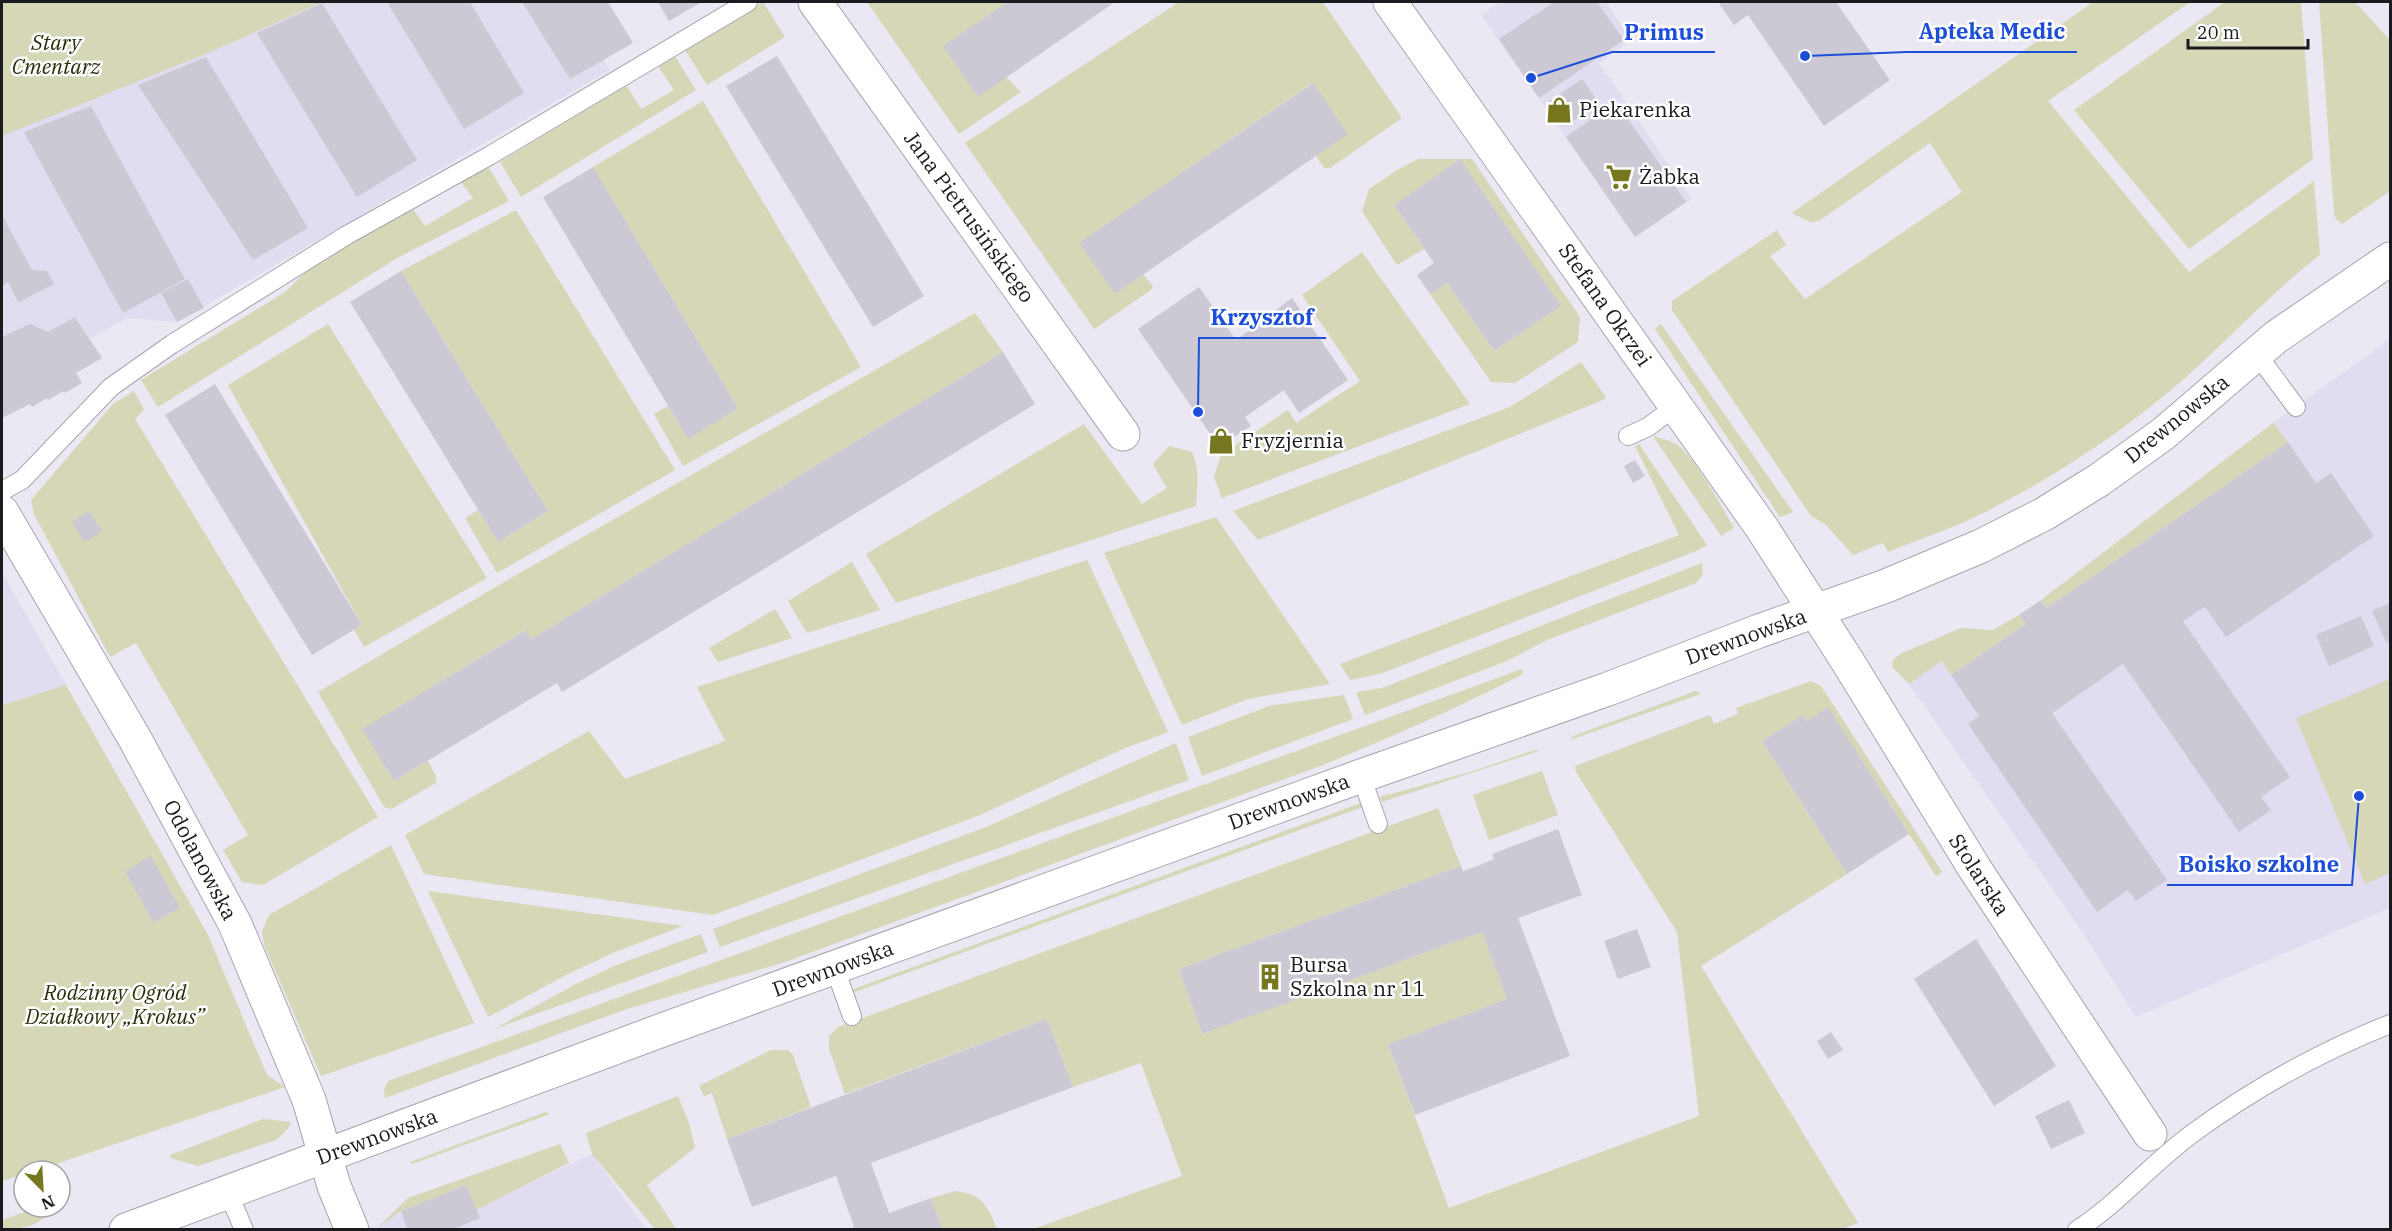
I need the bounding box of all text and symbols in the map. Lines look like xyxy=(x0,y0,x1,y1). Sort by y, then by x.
callout: Primus xyxy=(1612,12,1715,52)
callout: Apteka Medic xyxy=(1907,12,2077,52)
scale bar xyxy=(2188,12,2308,50)
text: Apteka Medic xyxy=(1919,16,2065,45)
text: Primus xyxy=(1624,17,1704,46)
text: 20 m xyxy=(2197,21,2240,44)
park label: Stary Cmentarz xyxy=(12,28,101,80)
shop icon: Piekarenka xyxy=(1544,95,1574,125)
place label: Piekarenka xyxy=(1579,95,1691,123)
street label: Jana Pietrusińskiego xyxy=(898,125,1042,308)
supermarket icon: Żabka xyxy=(1604,162,1634,192)
place label: Żabka xyxy=(1639,162,1700,190)
street label: Stefana Okrzei xyxy=(1553,237,1659,372)
callout: Krzysztof xyxy=(1199,298,1326,338)
text: Krzysztof xyxy=(1210,302,1315,331)
street label: Drewnowska xyxy=(2118,367,2235,469)
shop icon: Fryzjernia xyxy=(1206,426,1236,456)
place label: Fryzjernia xyxy=(1241,426,1344,454)
street label: Drewnowska xyxy=(1681,601,1810,671)
street label: Drewnowska xyxy=(1224,766,1353,836)
street label: Odolanowska xyxy=(157,794,244,925)
street label: Stolarska xyxy=(1943,828,2017,921)
callout: Boisko szkolne xyxy=(2167,845,2352,885)
text: Boisko szkolne xyxy=(2179,849,2339,878)
street label: Drewnowska xyxy=(768,933,897,1003)
place label: Bursa Szkolna nr 11 xyxy=(1290,950,1425,1002)
building icon: Bursa Szkolna nr 11 xyxy=(1255,962,1285,992)
park label: Rodzinny Ogród Działkowy „Krokus” xyxy=(24,978,207,1030)
street label: Drewnowska xyxy=(312,1101,441,1171)
north arrow xyxy=(12,1159,72,1219)
text: N xyxy=(38,1191,58,1214)

